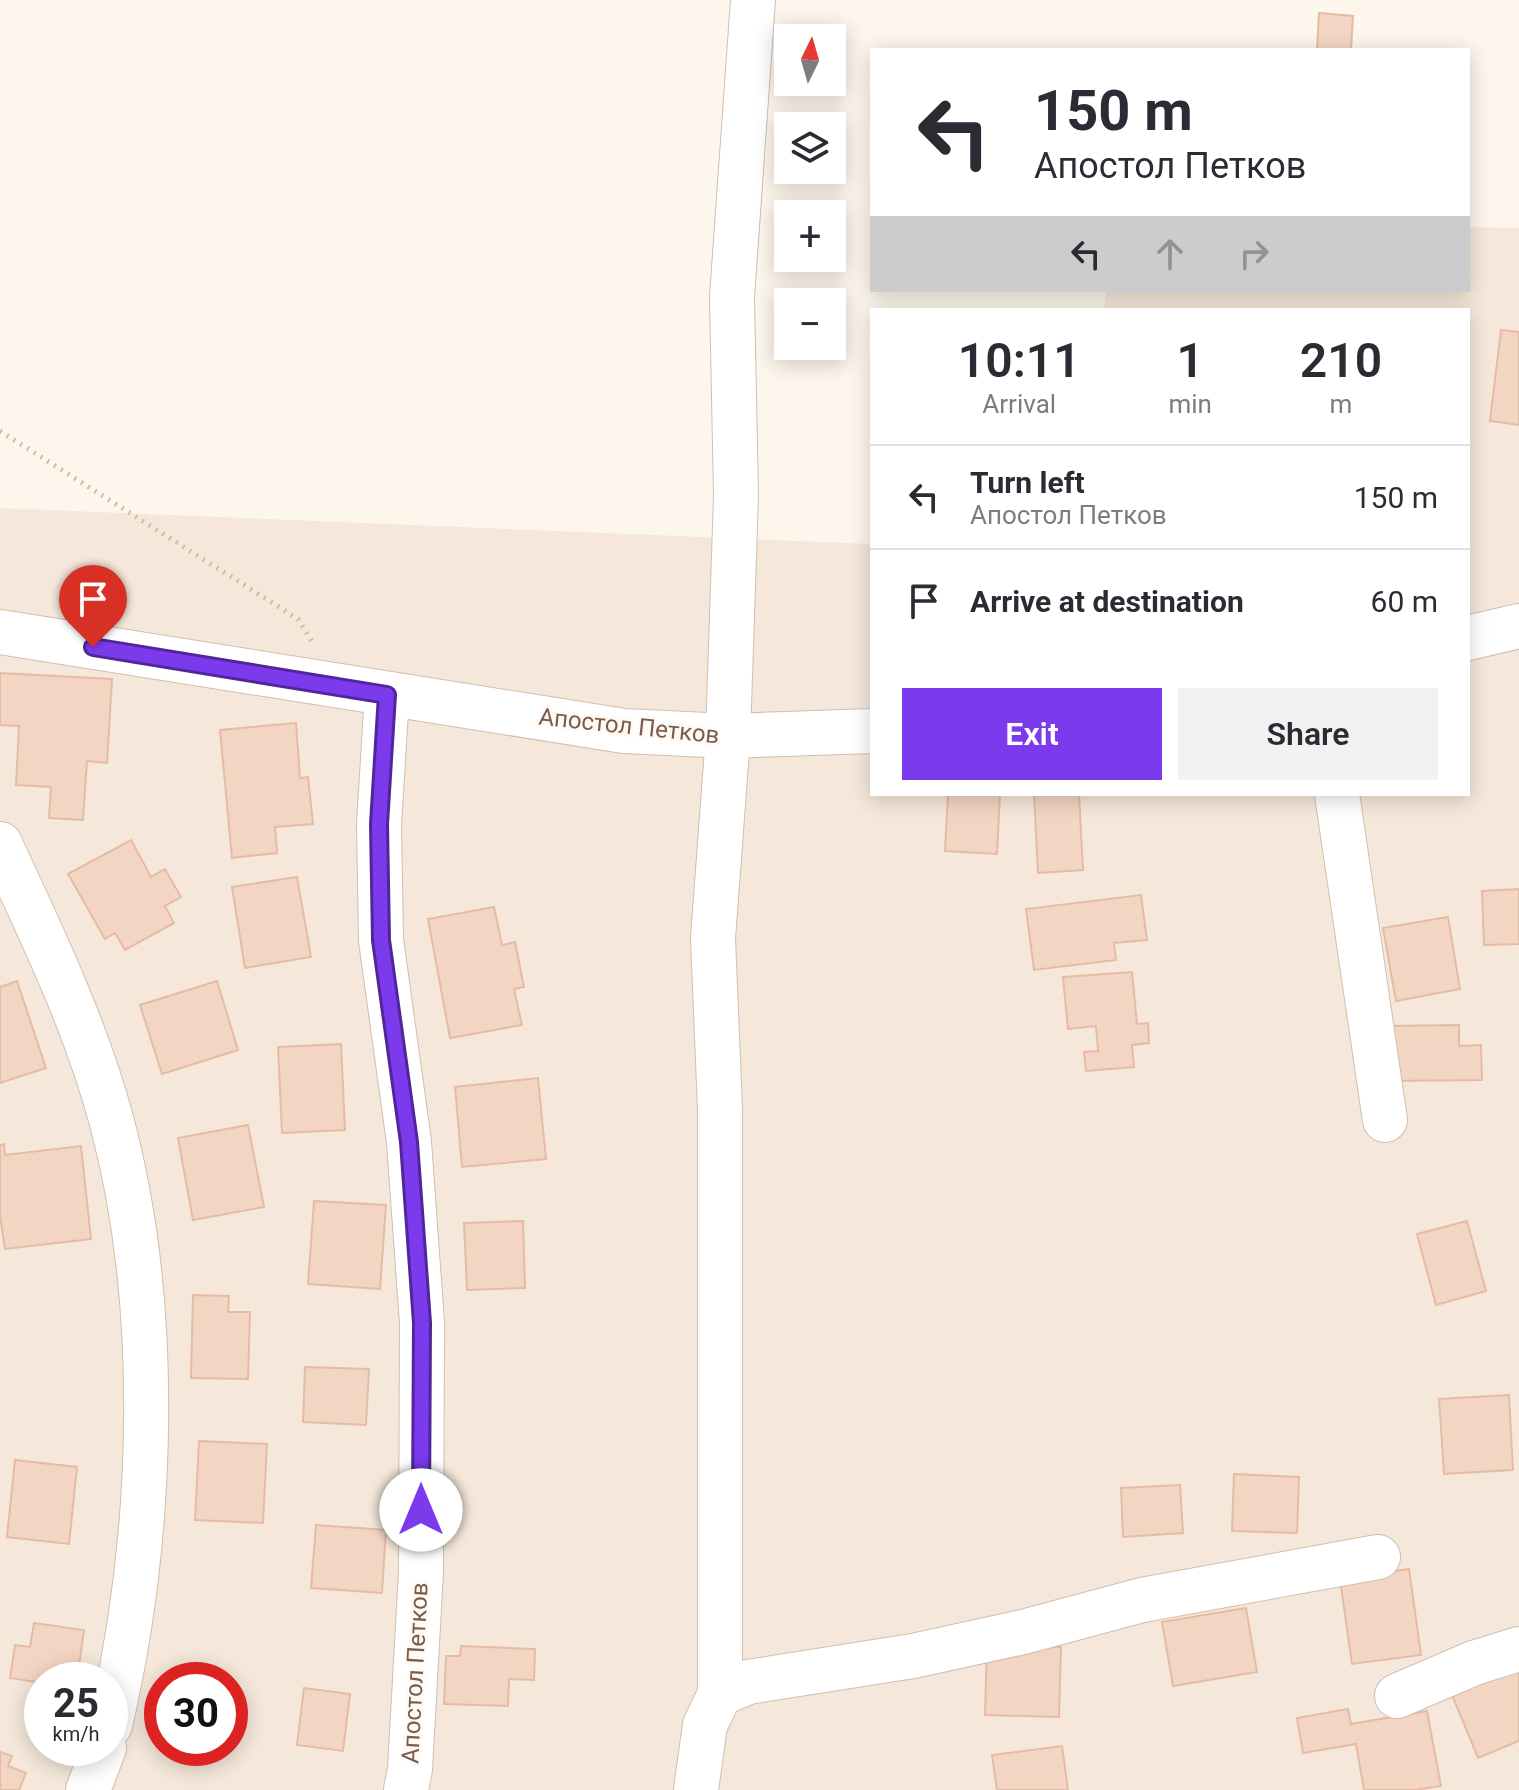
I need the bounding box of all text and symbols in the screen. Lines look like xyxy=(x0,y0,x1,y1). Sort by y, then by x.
north arrow xyxy=(774,24,846,96)
map controls xyxy=(774,24,846,360)
text: 150 m xyxy=(1034,78,1193,144)
icon: left xyxy=(902,80,1006,184)
button: layers xyxy=(774,112,846,184)
text: Апостол Петков xyxy=(1034,145,1306,187)
button: + xyxy=(774,200,846,272)
icon: left xyxy=(1064,232,1108,276)
icon: ahead xyxy=(1148,232,1192,276)
icon: right xyxy=(1232,232,1276,276)
button: − xyxy=(774,288,846,360)
text: 10:11 xyxy=(958,332,1081,389)
text: 1 xyxy=(1177,332,1204,389)
text: 210 xyxy=(1300,332,1382,389)
text: Arrival xyxy=(982,389,1056,419)
text: min xyxy=(1168,389,1212,419)
text: m xyxy=(1330,389,1352,419)
text: Turn left xyxy=(970,465,1085,500)
icon: left xyxy=(902,475,946,519)
text: 150 m xyxy=(1354,480,1438,515)
text: Апостол Петков xyxy=(970,500,1167,530)
pin xyxy=(59,565,127,647)
icon: arrive xyxy=(71,577,115,621)
icon: arrive xyxy=(902,579,946,623)
text: Arrive at destination xyxy=(970,584,1244,619)
text: 60 m xyxy=(1371,584,1438,619)
button: Exit xyxy=(902,688,1162,780)
button: Share xyxy=(1178,688,1438,780)
street label: Апостол Петков xyxy=(537,703,721,749)
position arrow xyxy=(379,1468,463,1552)
street label: Апостол Петков xyxy=(396,1582,434,1764)
speed limit sign: 30 xyxy=(144,1662,248,1766)
text: 25 xyxy=(53,1680,99,1727)
text: km/h xyxy=(53,1722,99,1746)

